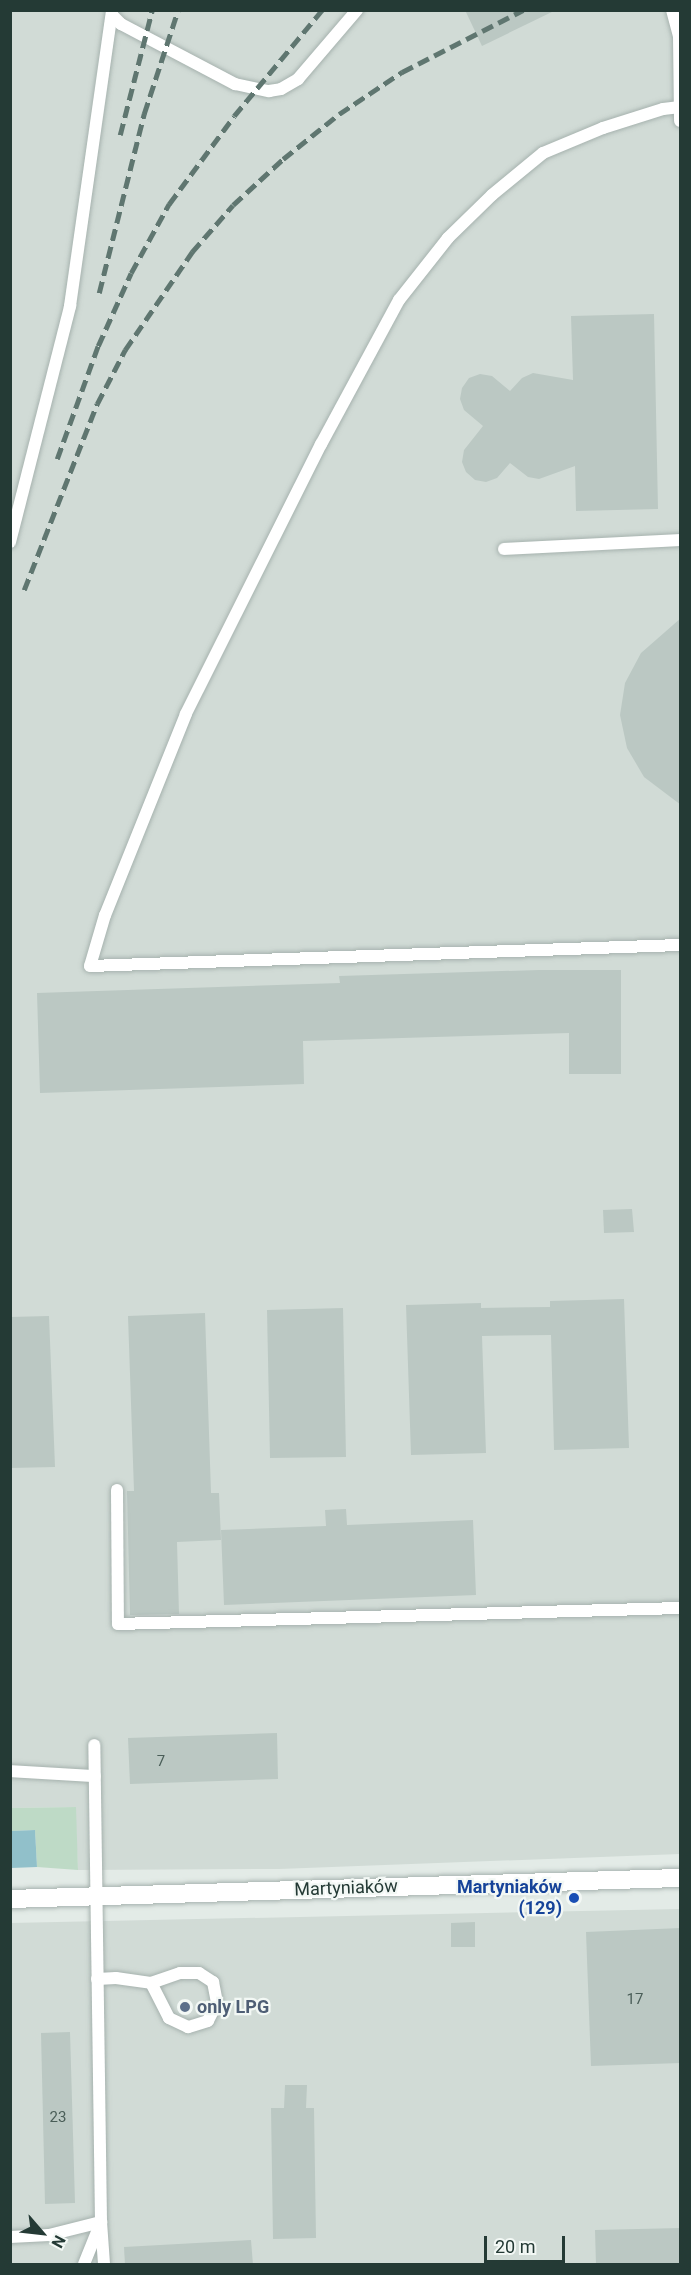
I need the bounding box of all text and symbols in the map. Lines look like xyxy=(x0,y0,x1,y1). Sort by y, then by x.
house number: 7 xyxy=(157,1753,165,1771)
street label: Martyniaków xyxy=(294,1875,398,1901)
place label: Martyniaków (129) xyxy=(457,1877,562,1920)
marker: Martyniaków (129) xyxy=(567,1891,581,1905)
house number: 17 xyxy=(627,1991,643,2009)
place label: only LPG xyxy=(197,1996,269,2018)
marker: only LPG xyxy=(178,2000,192,2014)
house number: 23 xyxy=(50,2109,66,2127)
north arrow xyxy=(12,2203,72,2263)
scale bar xyxy=(487,2224,568,2262)
text: N xyxy=(47,2232,69,2251)
text: 20 m xyxy=(495,2236,535,2257)

